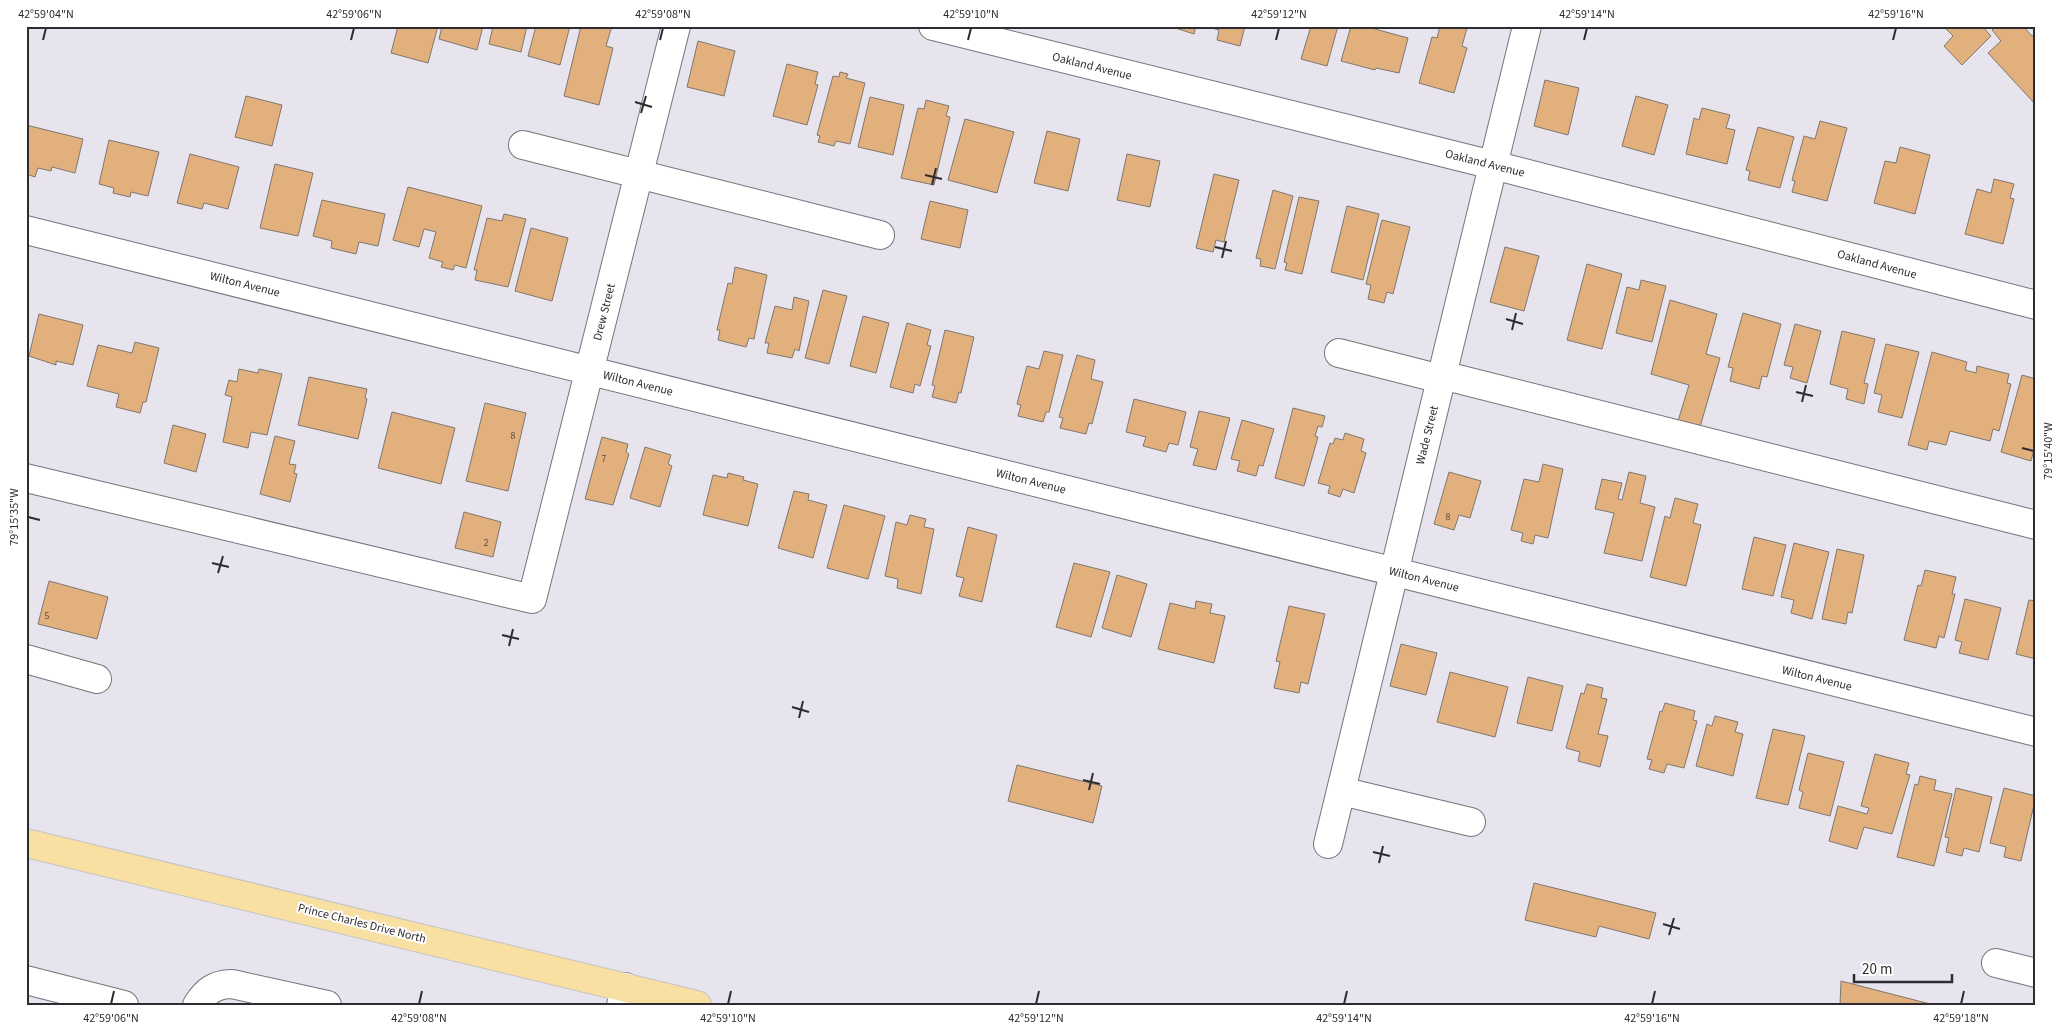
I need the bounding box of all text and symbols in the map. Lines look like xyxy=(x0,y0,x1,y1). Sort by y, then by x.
text: 42°59'04"N xyxy=(18,6,74,23)
text: 42°59'06"N xyxy=(326,6,382,23)
text: 42°59'08"N xyxy=(635,6,691,23)
text: 42°59'10"N xyxy=(943,6,999,23)
text: 42°59'12"N xyxy=(1251,6,1307,23)
text: 42°59'14"N xyxy=(1559,6,1615,23)
text: 42°59'16"N xyxy=(1868,6,1924,23)
street label: Oakland Avenue xyxy=(1050,48,1134,85)
street label: Oakland Avenue xyxy=(1443,145,1527,182)
street label: Oakland Avenue xyxy=(1835,246,1919,283)
street label: Wilton Avenue xyxy=(208,268,282,301)
street label: Drew Street xyxy=(589,282,620,343)
street label: Wilton Avenue xyxy=(601,367,675,400)
street label: Wade Street xyxy=(1412,404,1443,466)
text: 79°15'40"W xyxy=(2040,422,2057,480)
house number: 8 xyxy=(511,429,516,443)
house number: 7 xyxy=(602,452,607,466)
street label: Wilton Avenue xyxy=(994,465,1068,498)
text: 79°15'35"W xyxy=(6,488,23,546)
house number: 8 xyxy=(1446,510,1451,524)
house number: 2 xyxy=(484,536,489,550)
street label: Wilton Avenue xyxy=(1387,563,1461,596)
house number: 5 xyxy=(45,609,50,623)
street label: Wilton Avenue xyxy=(1780,662,1854,695)
street label: Prince Charles Drive North xyxy=(296,899,428,948)
scale bar xyxy=(1854,951,1952,983)
text: 20 m xyxy=(1862,959,1892,980)
text: 42°59'06"N xyxy=(83,1010,139,1027)
text: 42°59'08"N xyxy=(391,1010,447,1027)
text: 42°59'10"N xyxy=(700,1010,756,1027)
text: 42°59'12"N xyxy=(1008,1010,1064,1027)
text: 42°59'14"N xyxy=(1316,1010,1372,1027)
text: 42°59'16"N xyxy=(1624,1010,1680,1027)
text: 42°59'18"N xyxy=(1933,1010,1989,1027)

